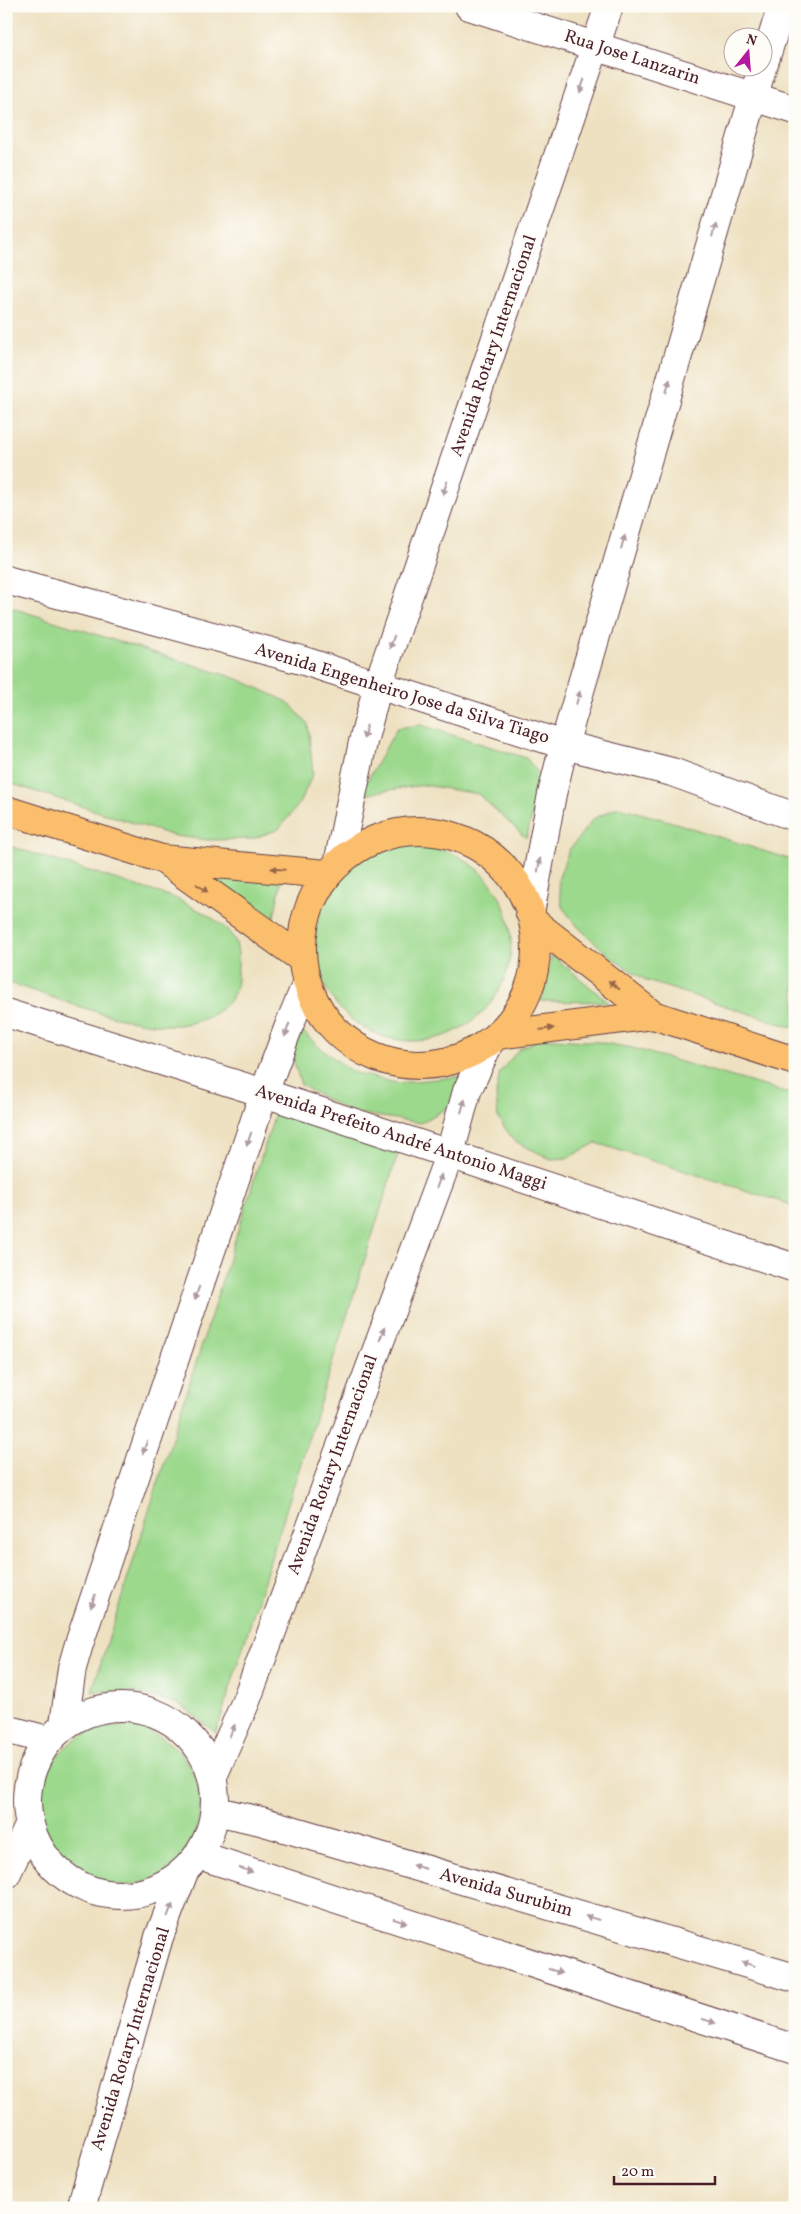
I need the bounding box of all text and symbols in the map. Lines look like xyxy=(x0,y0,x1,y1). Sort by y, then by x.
street label: Rua Jose Lanzarin xyxy=(561,24,704,92)
north arrow xyxy=(724,28,774,78)
text: N xyxy=(744,30,759,52)
one-way arrow xyxy=(578,78,585,93)
one-way arrow xyxy=(710,223,718,238)
street label: Avenida Rotary Internacional xyxy=(444,232,544,460)
one-way arrow xyxy=(665,379,673,394)
one-way arrow xyxy=(441,481,449,496)
one-way arrow xyxy=(620,535,628,550)
one-way arrow xyxy=(388,634,396,649)
street label: Avenida Engenheiro Jose da Silva Tiago xyxy=(252,637,552,751)
one-way arrow xyxy=(574,691,582,706)
one-way arrow xyxy=(361,724,369,739)
one-way arrow xyxy=(535,857,543,873)
one-way arrow xyxy=(270,865,286,873)
one-way arrow xyxy=(195,882,208,893)
one-way arrow xyxy=(607,980,621,990)
one-way arrow xyxy=(283,1023,291,1038)
one-way arrow xyxy=(539,1025,555,1033)
street label: Avenida Prefeito André Antonio Maggi xyxy=(252,1079,550,1197)
one-way arrow xyxy=(459,1099,467,1114)
one-way arrow xyxy=(245,1132,253,1147)
one-way arrow xyxy=(436,1174,443,1189)
one-way arrow xyxy=(193,1286,201,1301)
one-way arrow xyxy=(379,1326,386,1341)
street label: Avenida Rotary Internacional xyxy=(281,1351,385,1579)
one-way arrow xyxy=(141,1440,149,1455)
one-way arrow xyxy=(89,1594,97,1609)
one-way arrow xyxy=(229,1724,237,1738)
street label: Avenida Surubim xyxy=(437,1862,576,1924)
one-way arrow xyxy=(412,1863,427,1871)
one-way arrow xyxy=(239,1867,254,1875)
one-way arrow xyxy=(166,1902,174,1917)
one-way arrow xyxy=(585,1914,600,1922)
one-way arrow xyxy=(393,1917,408,1925)
street label: Avenida Rotary Internacional xyxy=(85,1924,177,2154)
one-way arrow xyxy=(740,1960,755,1968)
one-way arrow xyxy=(548,1967,563,1975)
one-way arrow xyxy=(702,2018,717,2025)
scale bar xyxy=(614,2154,715,2186)
text: 20 m xyxy=(621,2162,654,2183)

